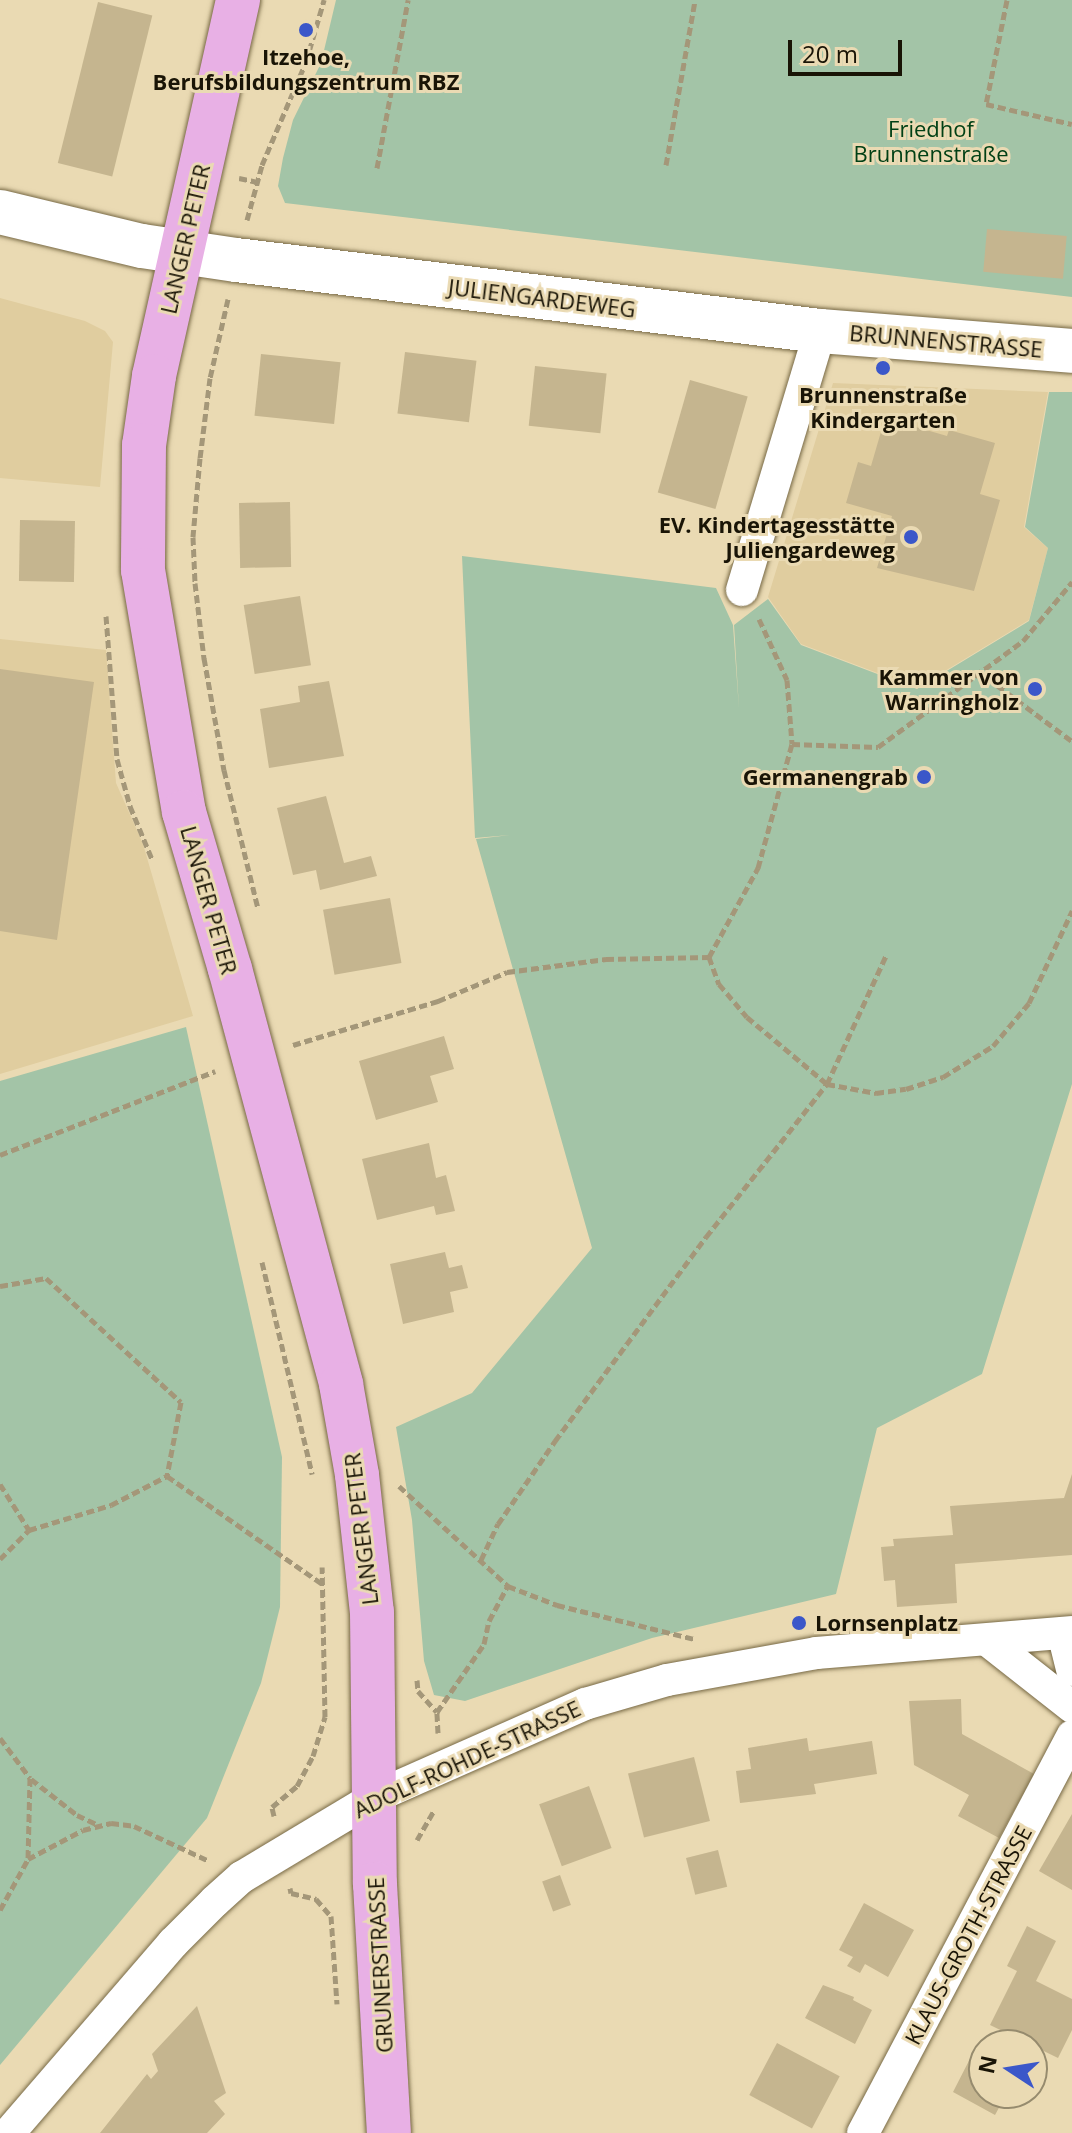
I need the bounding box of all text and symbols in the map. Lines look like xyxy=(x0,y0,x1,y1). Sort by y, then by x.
marker: Itzehoe, Berufsbildungszentrum RBZ xyxy=(297,21,315,39)
scale bar xyxy=(792,24,906,74)
text: 20 m xyxy=(802,37,858,70)
place label: Itzehoe, Berufsbildungszentrum RBZ xyxy=(153,43,459,94)
park label: Friedhof Brunnenstraße xyxy=(853,115,1009,166)
street label: LANGER PETER xyxy=(155,162,215,316)
street label: JULIENGARDEWEG xyxy=(447,273,637,323)
street label: BRUNNENSTRASSE xyxy=(848,319,1044,363)
marker: Brunnenstraße Kindergarten xyxy=(874,359,892,377)
place label: Brunnenstraße Kindergarten xyxy=(799,381,967,432)
place label: EV. Kindertagesstätte Juliengardeweg xyxy=(659,511,895,562)
marker: EV. Kindertagesstätte Juliengardeweg xyxy=(902,528,920,546)
place label: Kammer von Warringholz xyxy=(879,663,1019,714)
marker: Kammer von Warringholz xyxy=(1026,680,1044,698)
place label: Germanengrab xyxy=(743,764,908,790)
marker: Germanengrab xyxy=(915,768,933,786)
street label: LANGER PETER xyxy=(175,823,243,977)
street label: LANGER PETER xyxy=(339,1452,383,1606)
place label: Lornsenplatz xyxy=(815,1610,958,1636)
marker: Lornsenplatz xyxy=(790,1614,808,1632)
street label: ADOLF-ROHDE-STRASSE xyxy=(349,1695,585,1823)
street label: KLAUS-GROTH-STRASSE xyxy=(899,1821,1037,2049)
street label: GRUNERSTRASSE xyxy=(362,1876,398,2054)
north arrow xyxy=(968,2029,1048,2109)
text: N xyxy=(970,2053,1003,2076)

